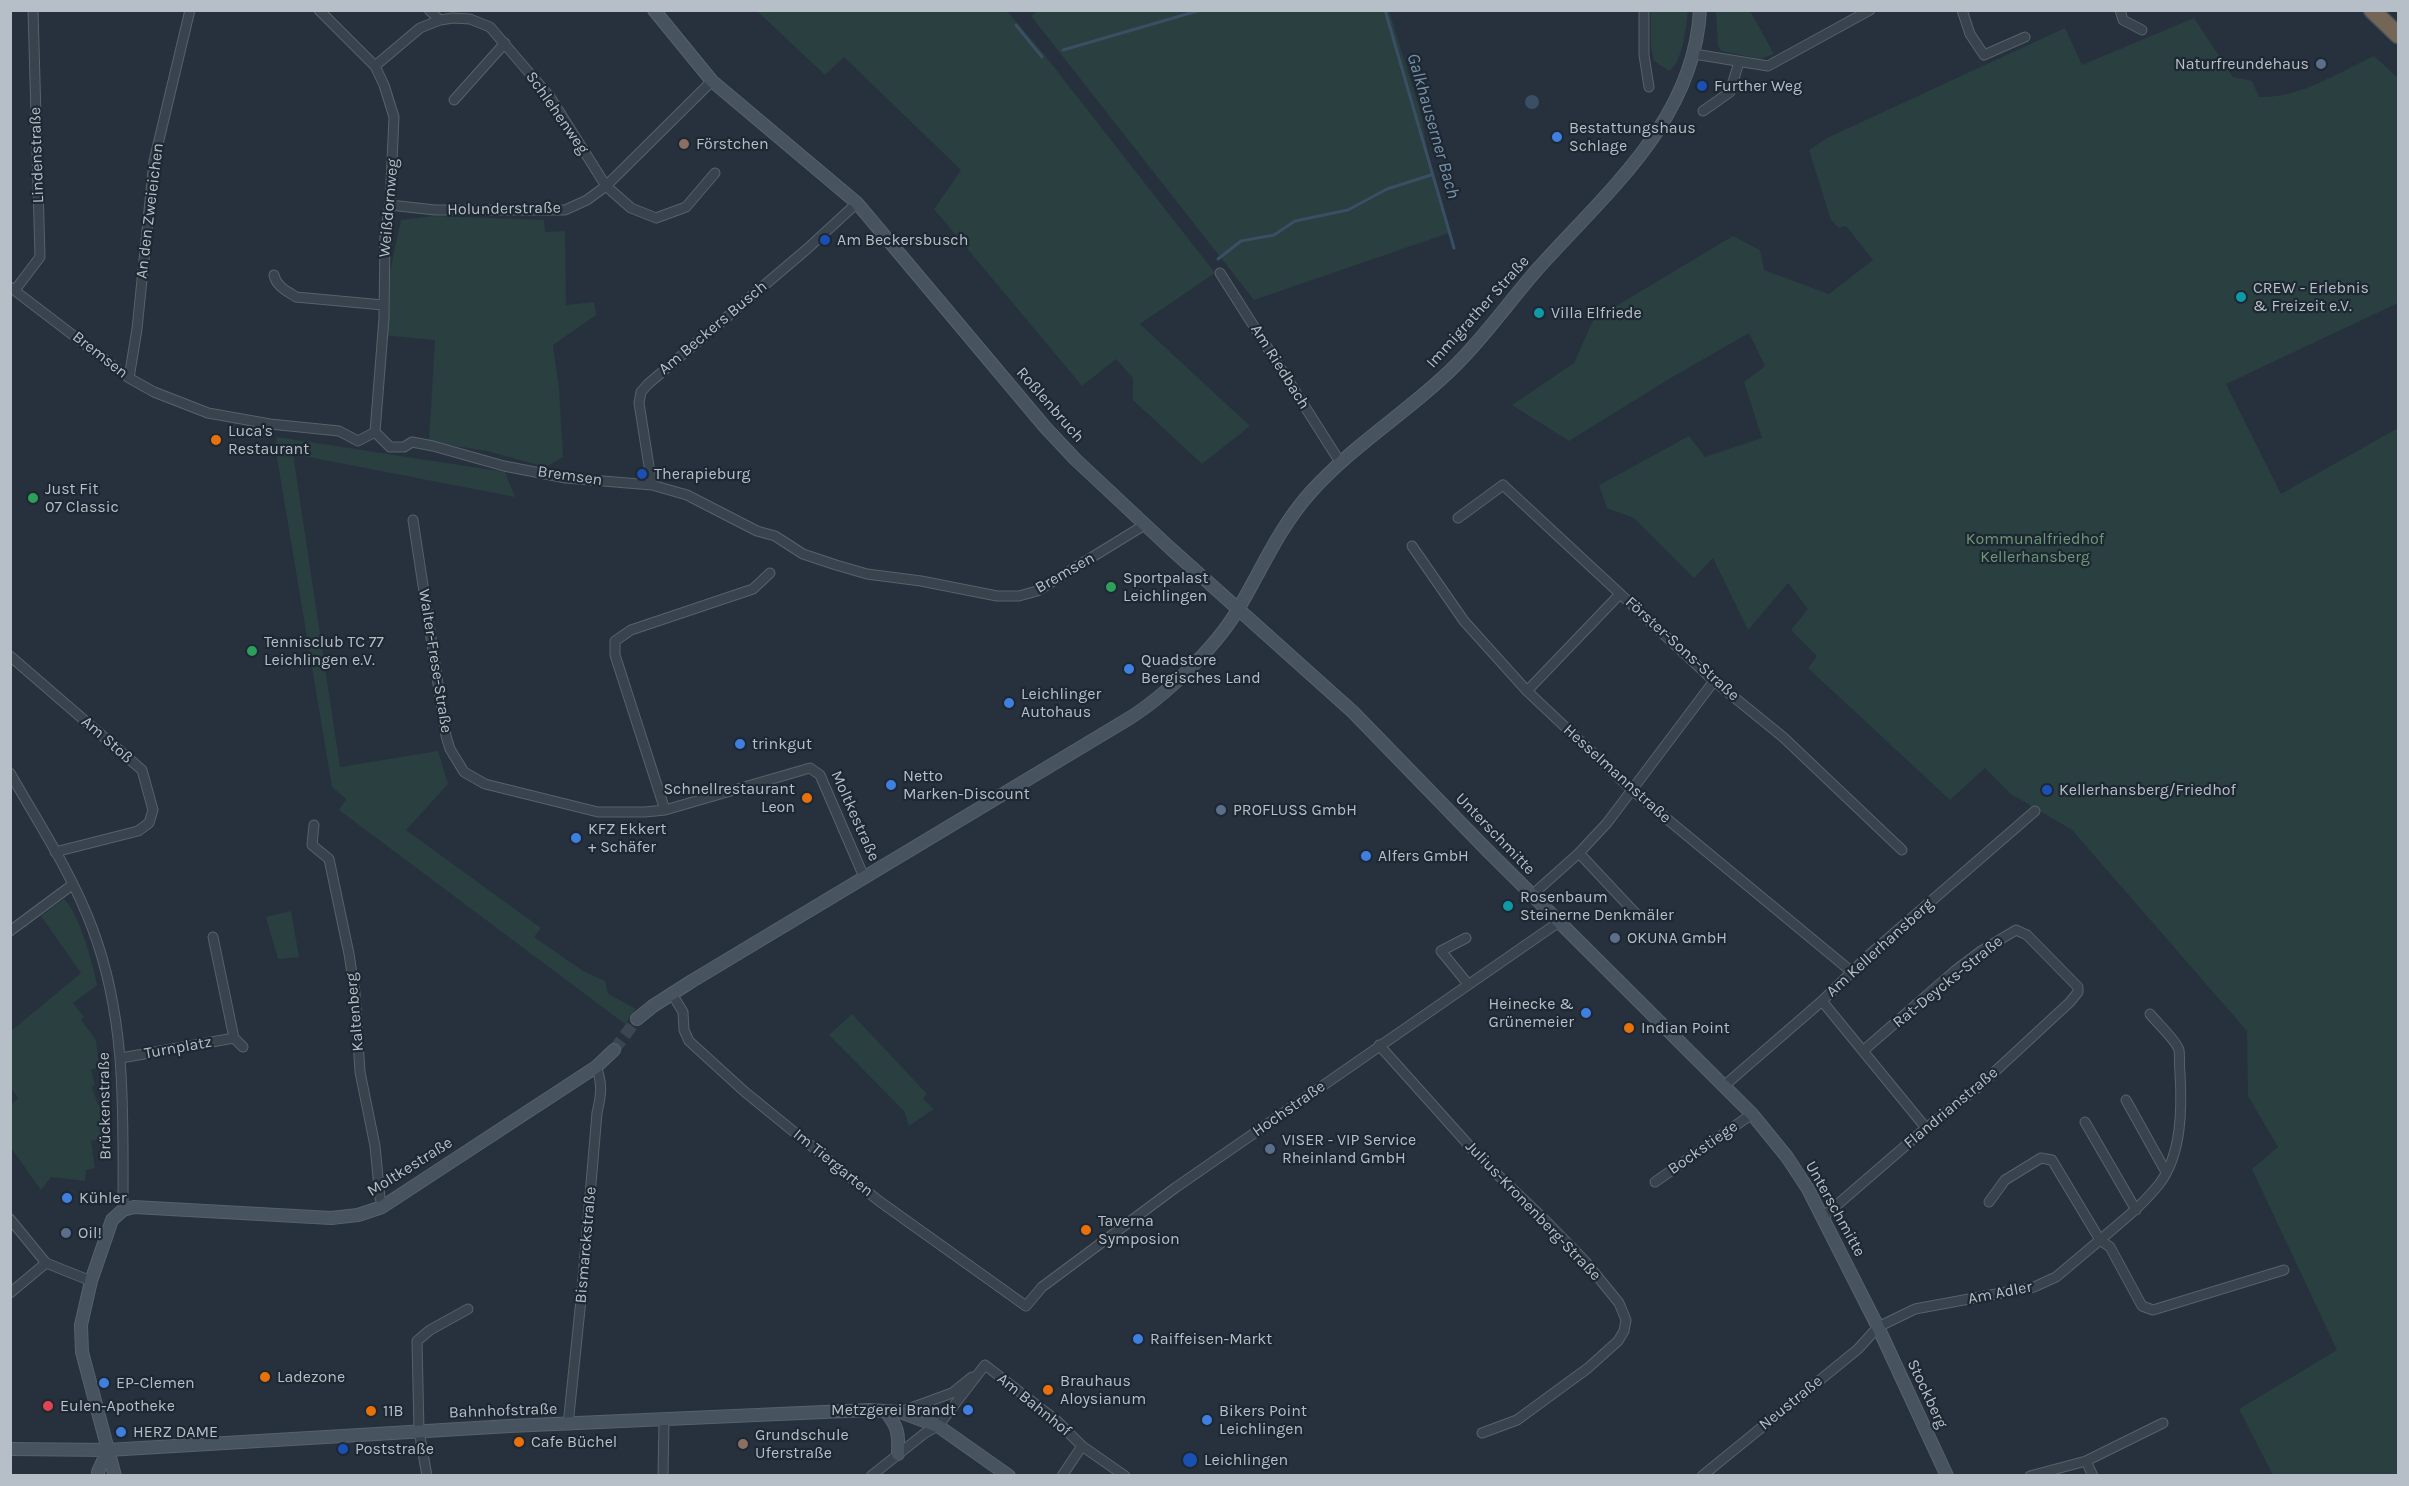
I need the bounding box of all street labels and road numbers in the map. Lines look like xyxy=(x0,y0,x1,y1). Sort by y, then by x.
street label: Schlehenweg xyxy=(521,68,593,158)
street label: Lindenstraße xyxy=(26,107,48,203)
street label: An den Zweieichen xyxy=(132,142,168,280)
street label: Weißdornweg xyxy=(375,158,403,258)
street label: Holunderstraße xyxy=(447,198,561,220)
street label: Immigrather Straße xyxy=(1422,252,1534,372)
street label: Am Beckers Busch xyxy=(655,277,771,379)
street label: Am Riedbach xyxy=(1246,321,1314,413)
street label: Bremsen xyxy=(68,327,132,383)
street label: Roßlenbruch xyxy=(1012,363,1088,447)
street label: Bremsen xyxy=(536,462,604,490)
street label: Bremsen xyxy=(1032,548,1098,598)
street label: Walter-Frese-Straße xyxy=(414,588,456,734)
street label: Förster-Sons-Straße xyxy=(1621,593,1743,705)
street label: Am Stoß xyxy=(77,712,137,768)
street label: Hesselmannstraße xyxy=(1559,721,1675,827)
street label: Moltkestraße xyxy=(826,768,884,864)
street label: Unterschmitte xyxy=(1451,789,1539,879)
street label: Am Kellerhansberg xyxy=(1822,895,1938,1001)
street label: Rat-Deycks-Straße xyxy=(1889,932,2007,1032)
street label: Kaltenberg xyxy=(342,972,368,1052)
street label: Turnplatz xyxy=(143,1033,213,1063)
street label: Brückenstraße xyxy=(94,1052,116,1160)
street label: Flandrianstraße xyxy=(1900,1063,2002,1153)
street label: Hochstraße xyxy=(1249,1077,1329,1141)
street label: Bockstiege xyxy=(1664,1117,1742,1179)
street label: Im Tiergarten xyxy=(789,1125,877,1201)
street label: Moltkestraße xyxy=(364,1133,456,1201)
street label: Julius-Kronenberg-Straße xyxy=(1461,1137,1605,1285)
street label: Unterschmitte xyxy=(1801,1158,1869,1260)
street label: Bismarckstraße xyxy=(571,1186,601,1304)
street label: Am Adler xyxy=(1966,1277,2034,1309)
street label: Stockberg xyxy=(1903,1356,1951,1432)
street label: Am Bahnhof xyxy=(993,1369,1075,1441)
street label: Neustraße xyxy=(1755,1372,1827,1434)
street label: Bahnhofstraße xyxy=(448,1400,558,1422)

